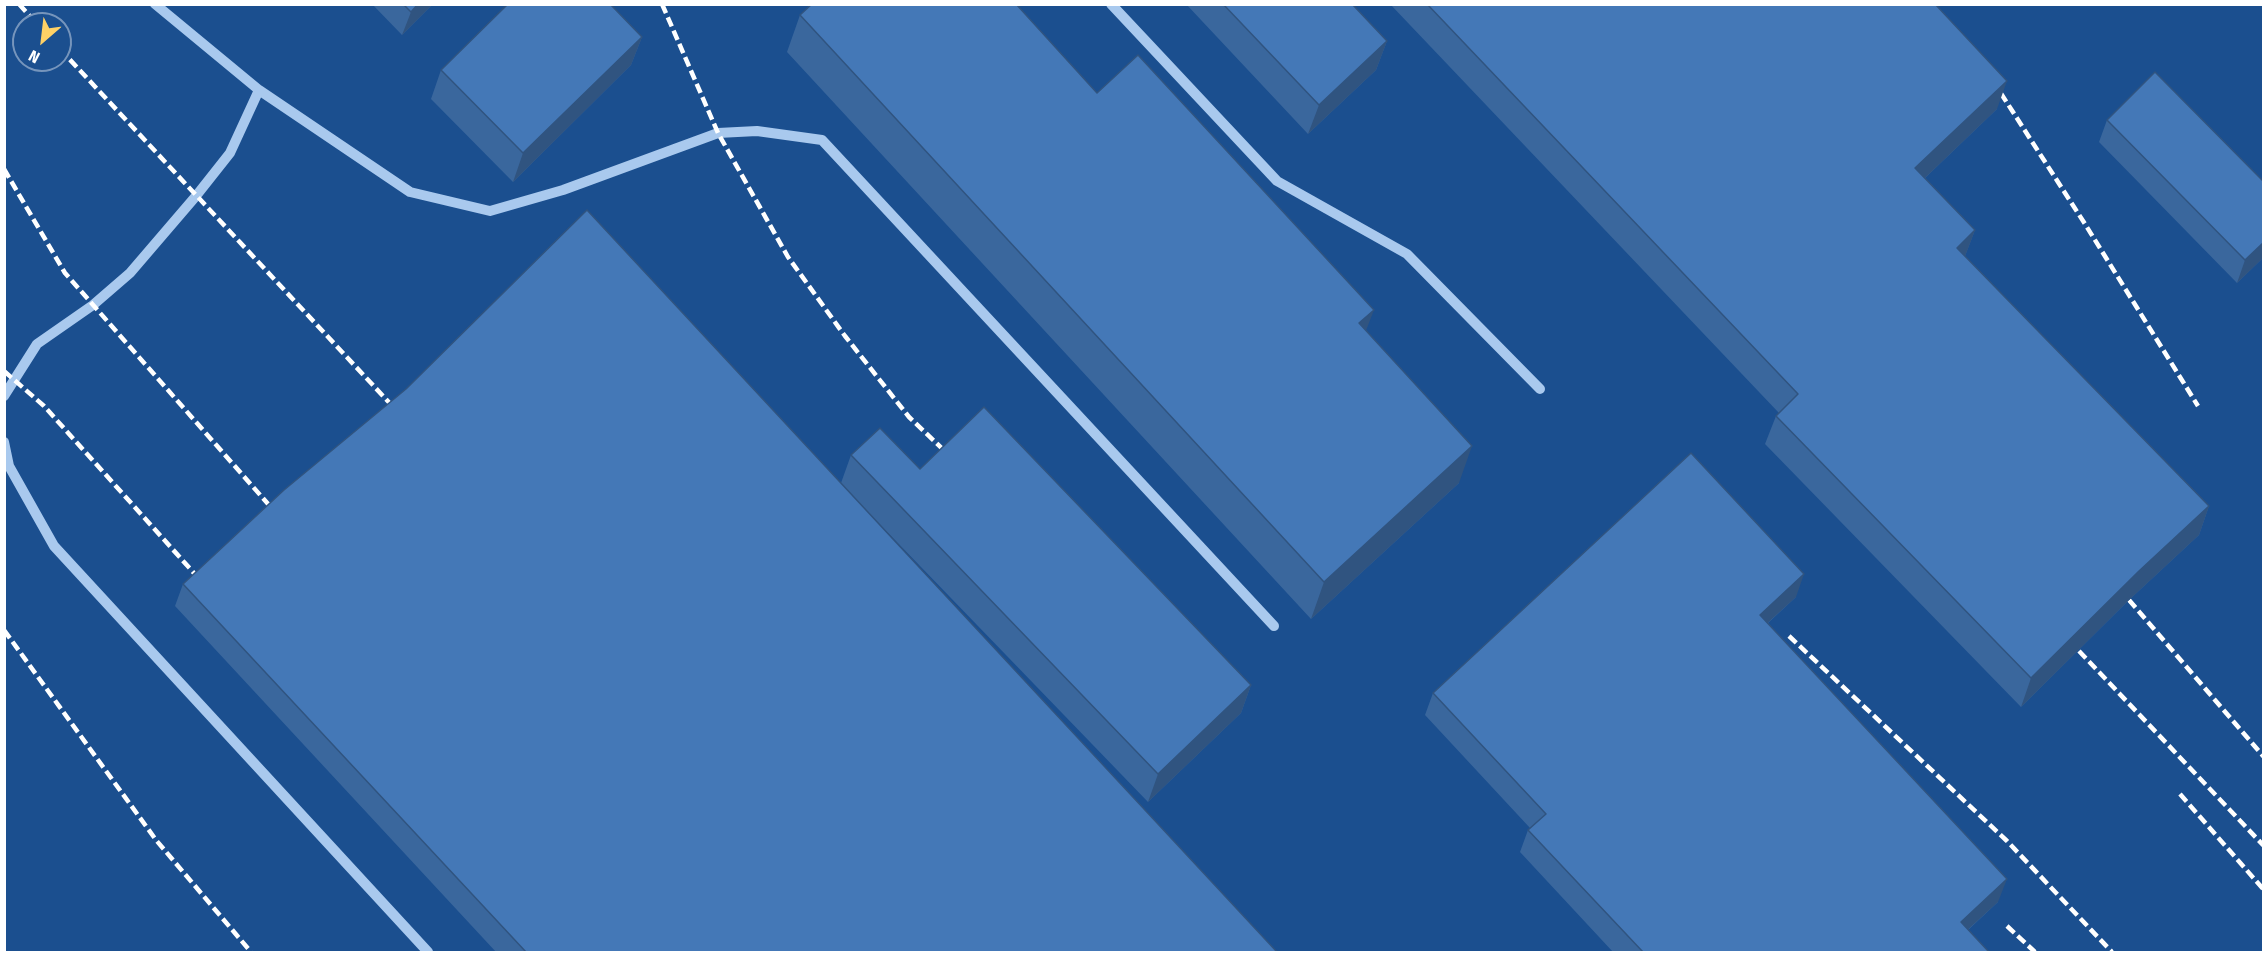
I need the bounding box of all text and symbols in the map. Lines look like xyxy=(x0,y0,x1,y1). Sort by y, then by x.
north arrow xyxy=(12,12,72,72)
text: N xyxy=(26,46,43,67)

